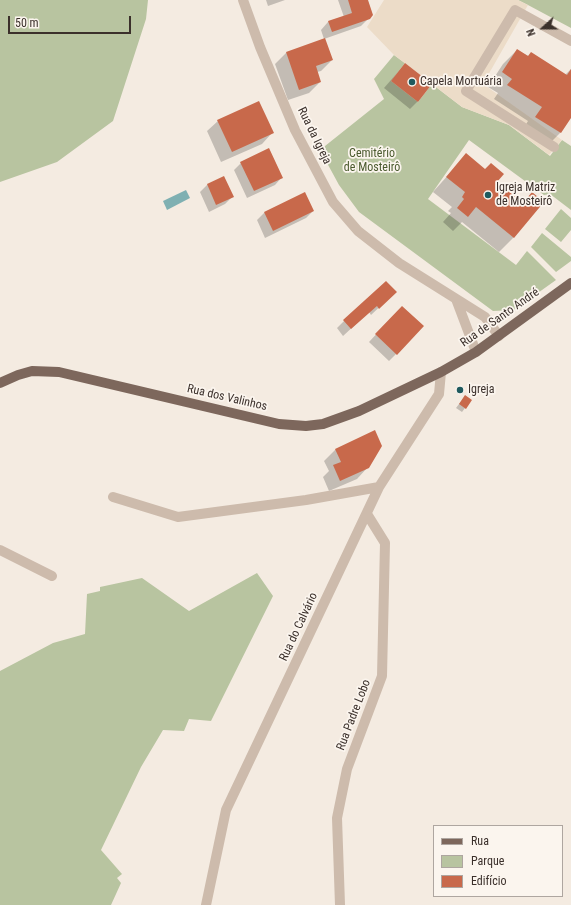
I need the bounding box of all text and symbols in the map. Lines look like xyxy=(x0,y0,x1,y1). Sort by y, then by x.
scale bar xyxy=(10,8,133,34)
north arrow xyxy=(523,8,563,48)
text: 50 m xyxy=(15,16,39,30)
text: N xyxy=(524,27,539,38)
place label: Capela Mortuária xyxy=(420,75,502,89)
marker: Capela Mortuária xyxy=(407,77,417,87)
street label: Rua da Igreja xyxy=(294,105,334,167)
park label: Cemitério de Mosteirô xyxy=(344,147,400,175)
place label: Igreja Matriz de Mosteirô xyxy=(496,181,555,209)
marker: Igreja Matriz de Mosteirô xyxy=(483,190,493,200)
street label: Rua de Santo André xyxy=(458,285,542,351)
street label: Rua dos Valinhos xyxy=(186,382,268,414)
place label: Igreja xyxy=(468,383,495,397)
marker: Igreja xyxy=(455,385,465,395)
street label: Rua do Calvário xyxy=(277,590,321,664)
street label: Rua Padre Lobo xyxy=(334,678,374,752)
legend xyxy=(433,825,563,897)
text: Rua xyxy=(471,834,489,848)
text: Parque xyxy=(471,854,504,868)
text: Edifício xyxy=(471,874,507,888)

